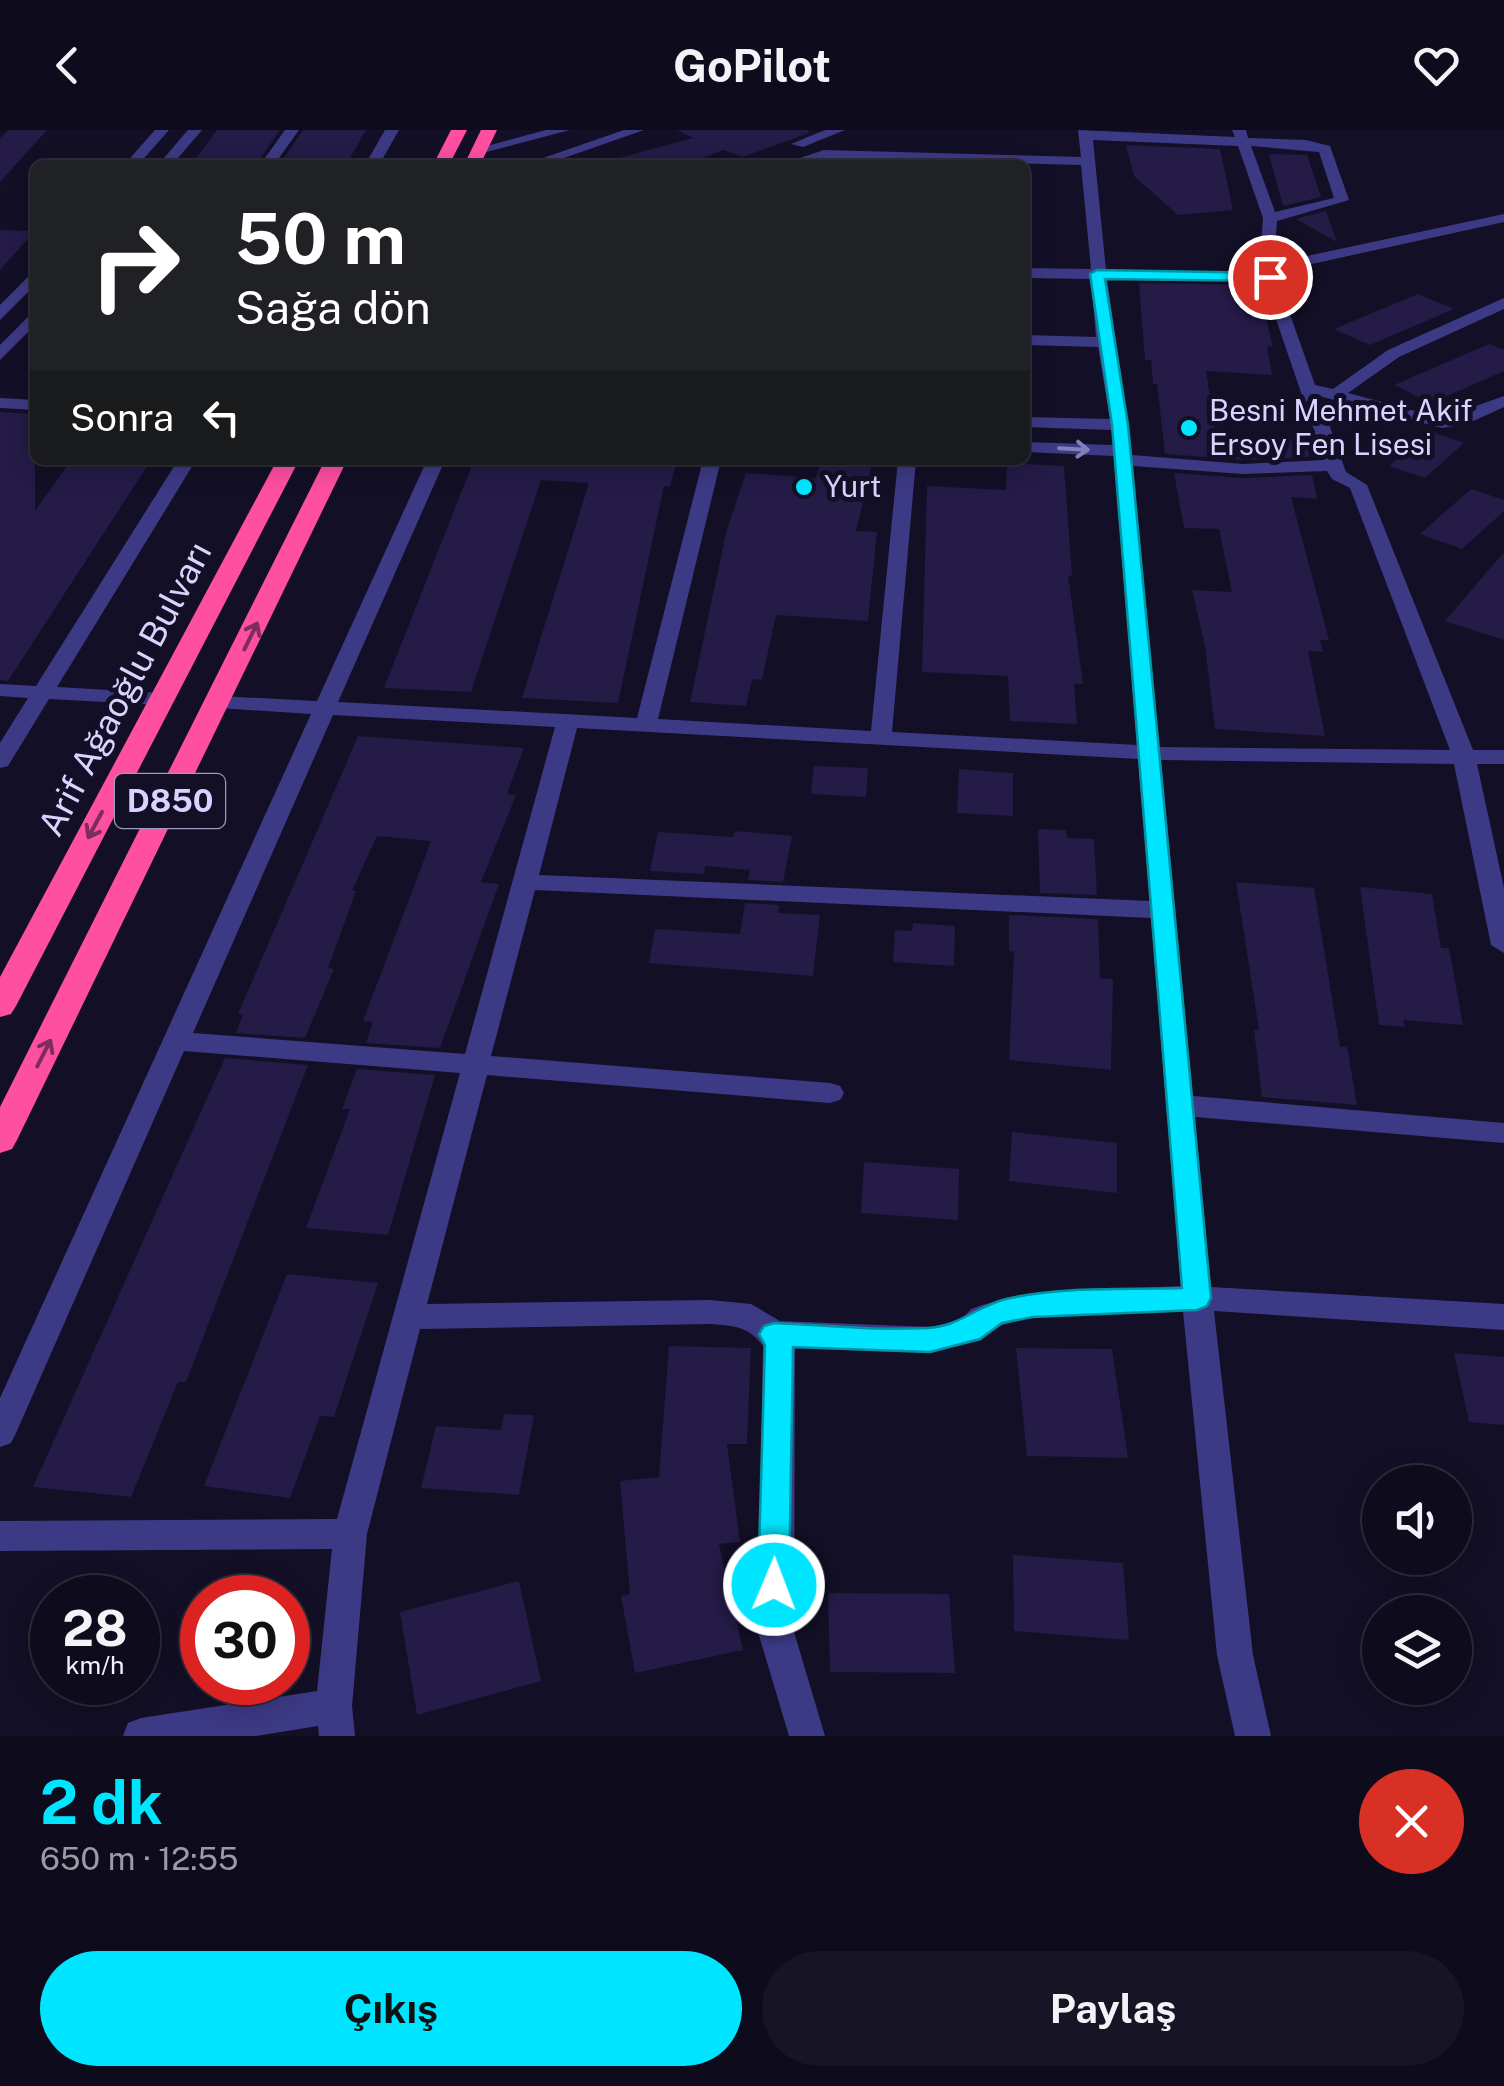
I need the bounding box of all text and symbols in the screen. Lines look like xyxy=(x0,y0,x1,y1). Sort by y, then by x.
icon: back xyxy=(40,38,95,93)
icon: heart xyxy=(1409,38,1464,93)
text: GoPilot xyxy=(673,39,831,92)
text: 50 m xyxy=(235,197,406,280)
icon: right xyxy=(70,200,200,330)
pin xyxy=(1228,235,1313,320)
icon: arrive xyxy=(1243,250,1298,305)
text: Sağa dön xyxy=(235,281,431,334)
icon: left xyxy=(194,390,249,445)
place label: Besni Mehmet Akif Ersoy Fen Lisesi xyxy=(1209,392,1472,462)
text: Sonra xyxy=(70,395,174,440)
marker: Besni Mehmet Akif Ersoy Fen Lisesi xyxy=(1178,417,1200,439)
one-way arrow xyxy=(1057,440,1089,459)
place label: Yurt xyxy=(824,468,881,504)
marker: Yurt xyxy=(793,476,815,498)
street label: Arif Ağaoğlu Bulvarı xyxy=(30,535,219,843)
one-way arrow xyxy=(242,622,261,652)
road number: D850 xyxy=(115,774,225,828)
one-way arrow xyxy=(85,809,104,839)
one-way arrow xyxy=(35,1038,54,1068)
map controls xyxy=(1362,1465,1472,1705)
button: sound xyxy=(1362,1465,1472,1575)
position arrow xyxy=(722,1533,826,1637)
speed limit sign: 30 xyxy=(180,1575,310,1705)
button: layers xyxy=(1362,1595,1472,1705)
text: 28 xyxy=(62,1598,128,1657)
text: km/h xyxy=(66,1650,124,1680)
text: 2 dk xyxy=(40,1767,163,1838)
button: close xyxy=(1359,1769,1464,1874)
text: 650 m · 12:55 xyxy=(40,1840,238,1877)
button: Çıkış xyxy=(40,1951,742,2066)
button: Paylaş xyxy=(762,1951,1464,2066)

